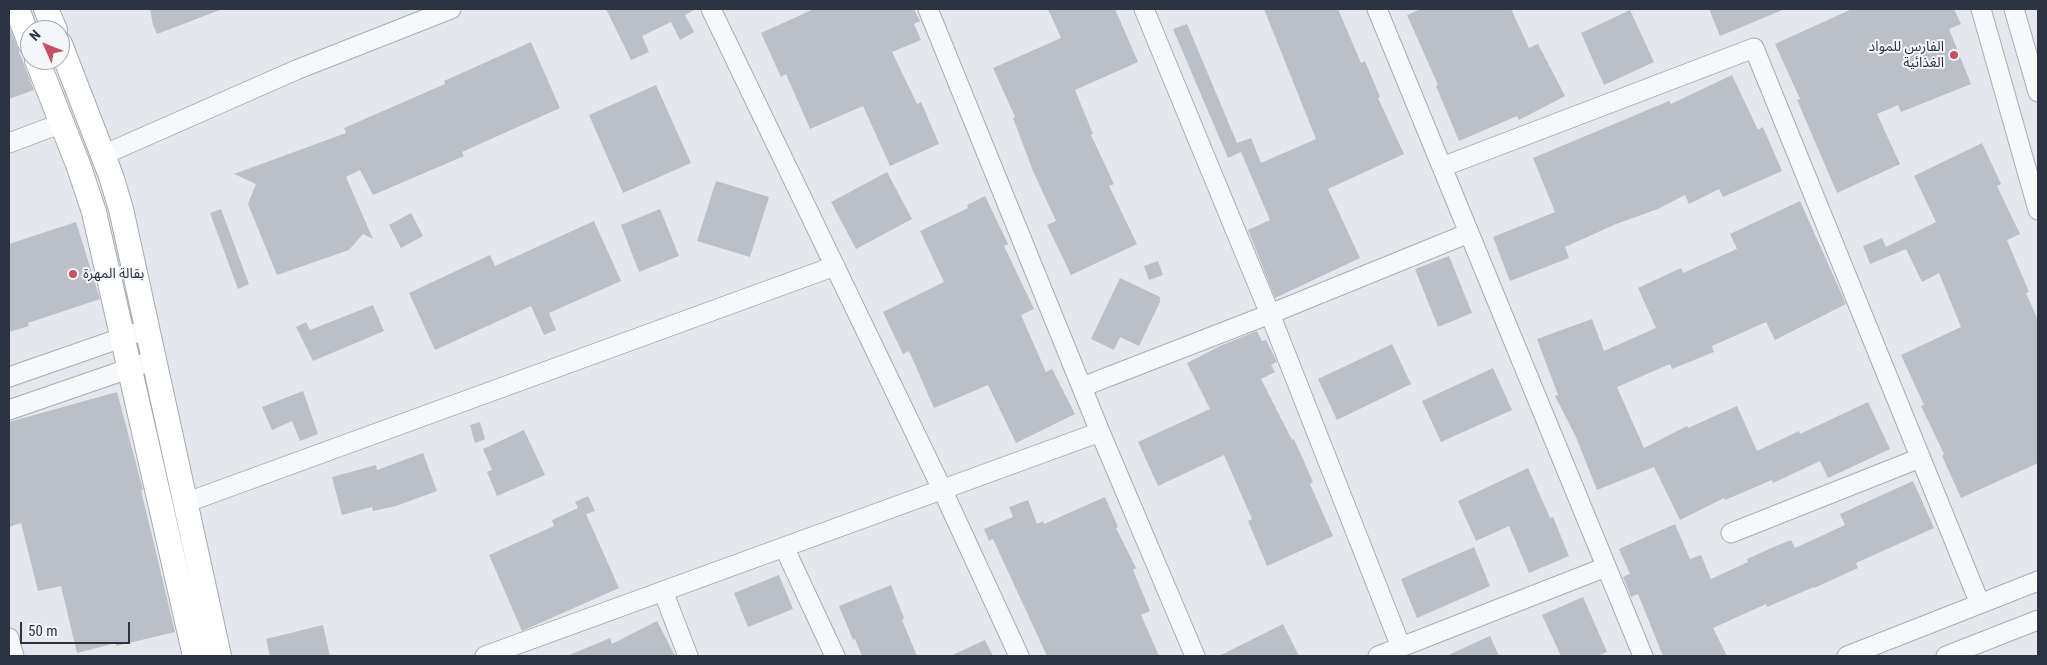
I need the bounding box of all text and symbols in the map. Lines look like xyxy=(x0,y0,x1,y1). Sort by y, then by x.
north arrow xyxy=(20,20,70,70)
text: N xyxy=(26,27,44,44)
place label: الفارس للمواد الغذائية xyxy=(1869,39,1944,72)
marker: الفارس للمواد الغذائية xyxy=(1948,49,1960,61)
place label: بقالة المهرة xyxy=(83,266,144,282)
marker: بقالة المهرة xyxy=(67,268,79,280)
scale bar xyxy=(22,612,132,644)
text: 50 m xyxy=(28,622,58,640)

